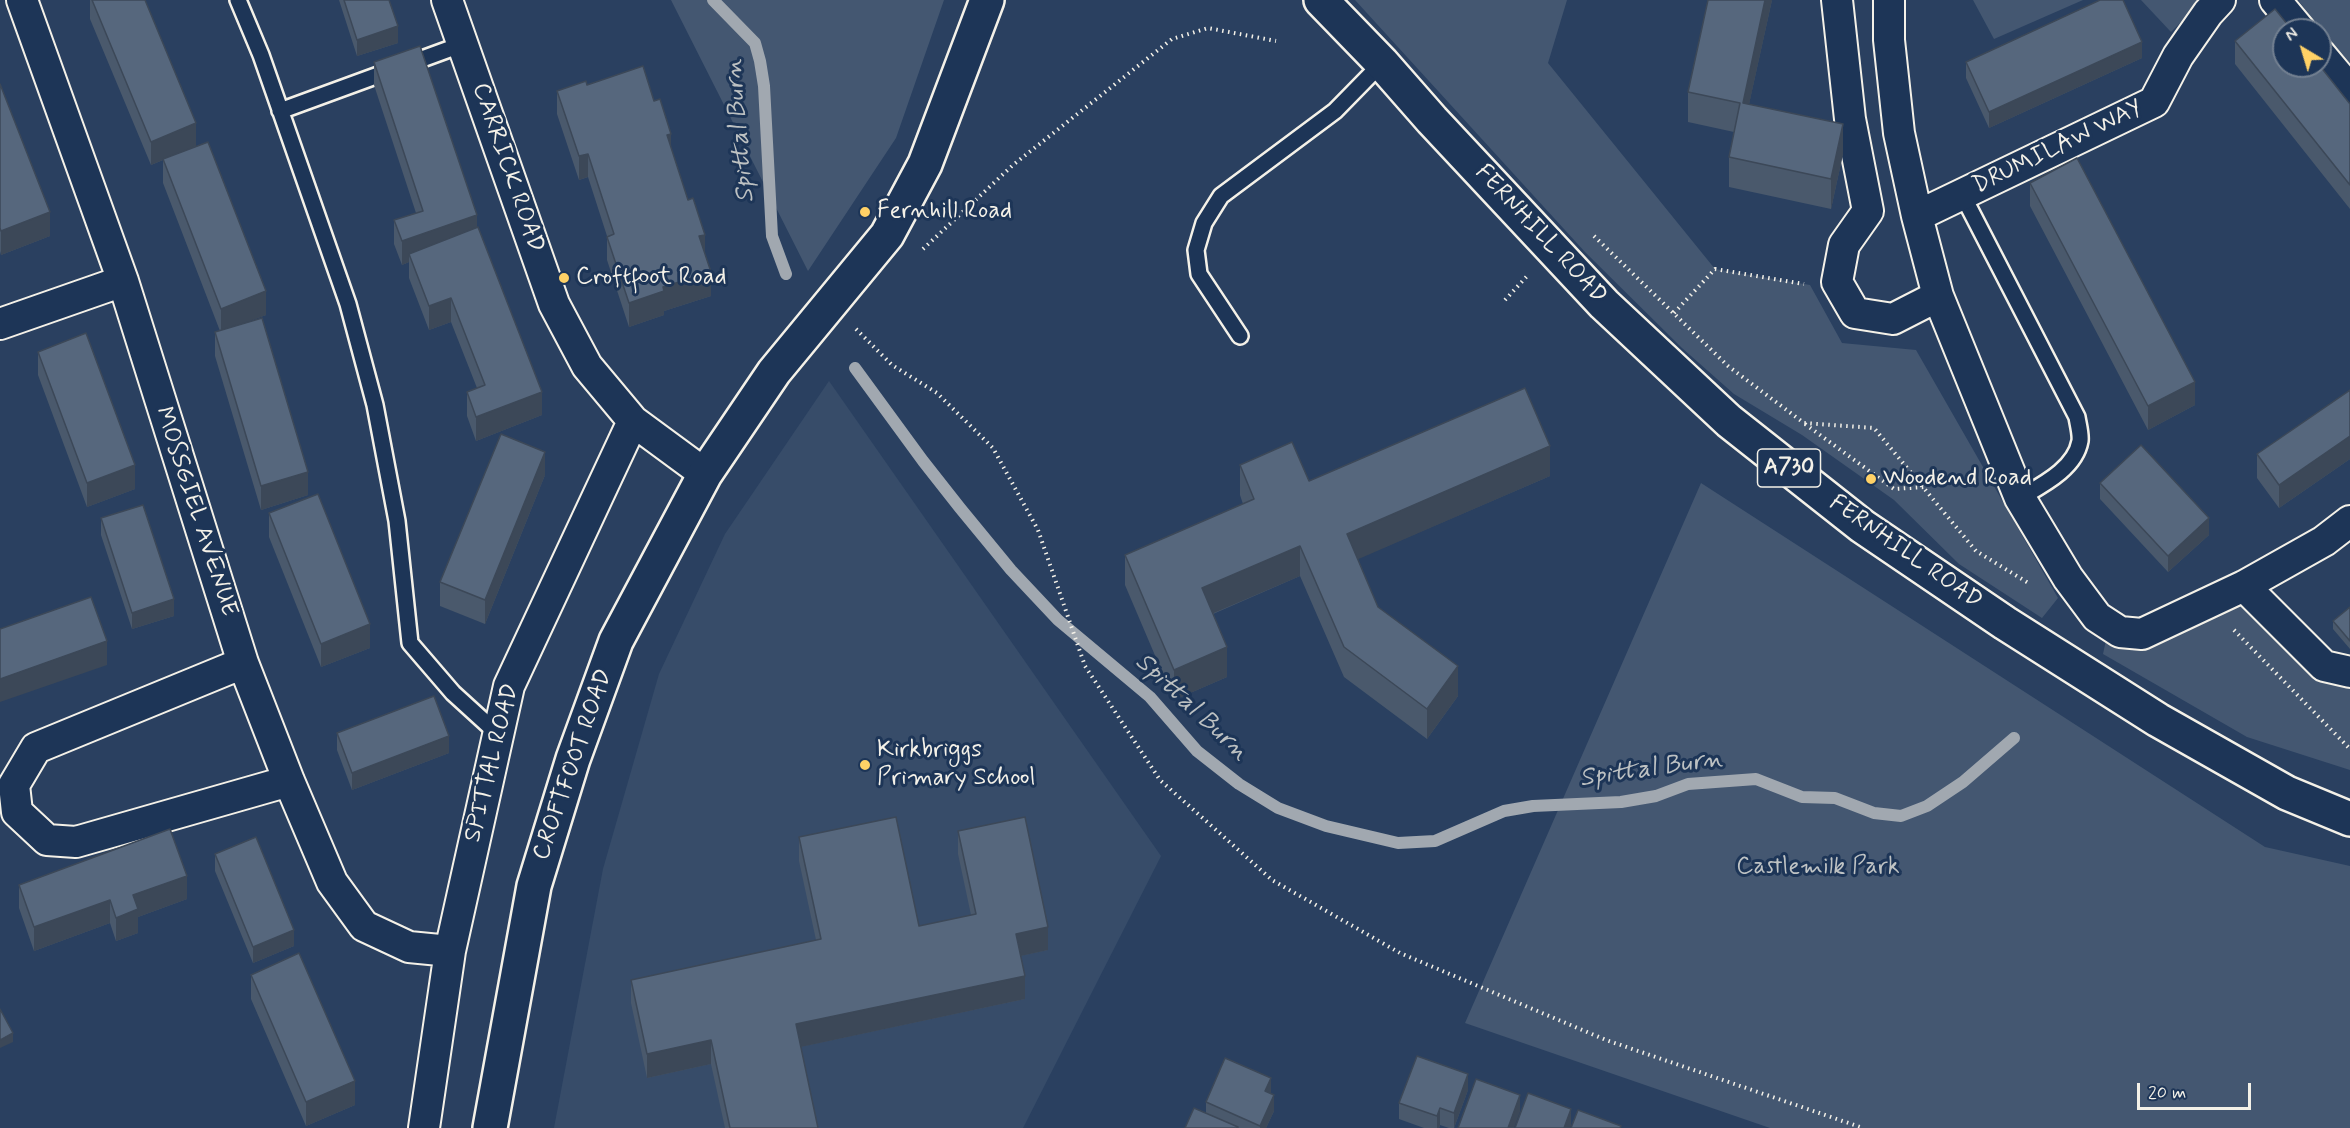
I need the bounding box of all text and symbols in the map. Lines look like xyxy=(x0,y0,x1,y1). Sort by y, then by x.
north arrow xyxy=(2272,18,2332,78)
text: N xyxy=(2281,23,2303,47)
water label: Spittal Burn xyxy=(719,58,763,204)
street label: CARRICK ROAD xyxy=(465,79,549,257)
street label: DRUMILAW WAY xyxy=(1969,95,2147,201)
street label: FERNHILL ROAD xyxy=(1468,159,1612,311)
place label: Fernhill Road xyxy=(877,198,1012,226)
marker: Fernhill Road xyxy=(858,205,872,219)
place label: Croftfoot Road xyxy=(576,264,727,292)
marker: Croftfoot Road xyxy=(557,271,571,285)
street label: MOSSGIEL AVENUE xyxy=(147,403,243,621)
road number: A730 xyxy=(1758,449,1820,487)
place label: Woodend Road xyxy=(1883,465,2032,493)
marker: Woodend Road xyxy=(1864,472,1878,486)
street label: FERNHILL ROAD xyxy=(1823,490,1987,616)
water label: Spittal Burn xyxy=(1128,647,1254,769)
street label: CROFTFOOT ROAD xyxy=(528,666,620,864)
street label: SPITTAL ROAD xyxy=(459,681,527,845)
place label: Kirkbriggs Primary School xyxy=(877,737,1035,793)
water label: Spittal Burn xyxy=(1577,745,1725,795)
marker: Kirkbriggs Primary School xyxy=(858,758,872,772)
park label: Castlemilk Park xyxy=(1736,854,1900,882)
scale bar xyxy=(2140,1071,2254,1109)
text: 20 m xyxy=(2148,1081,2186,1105)

